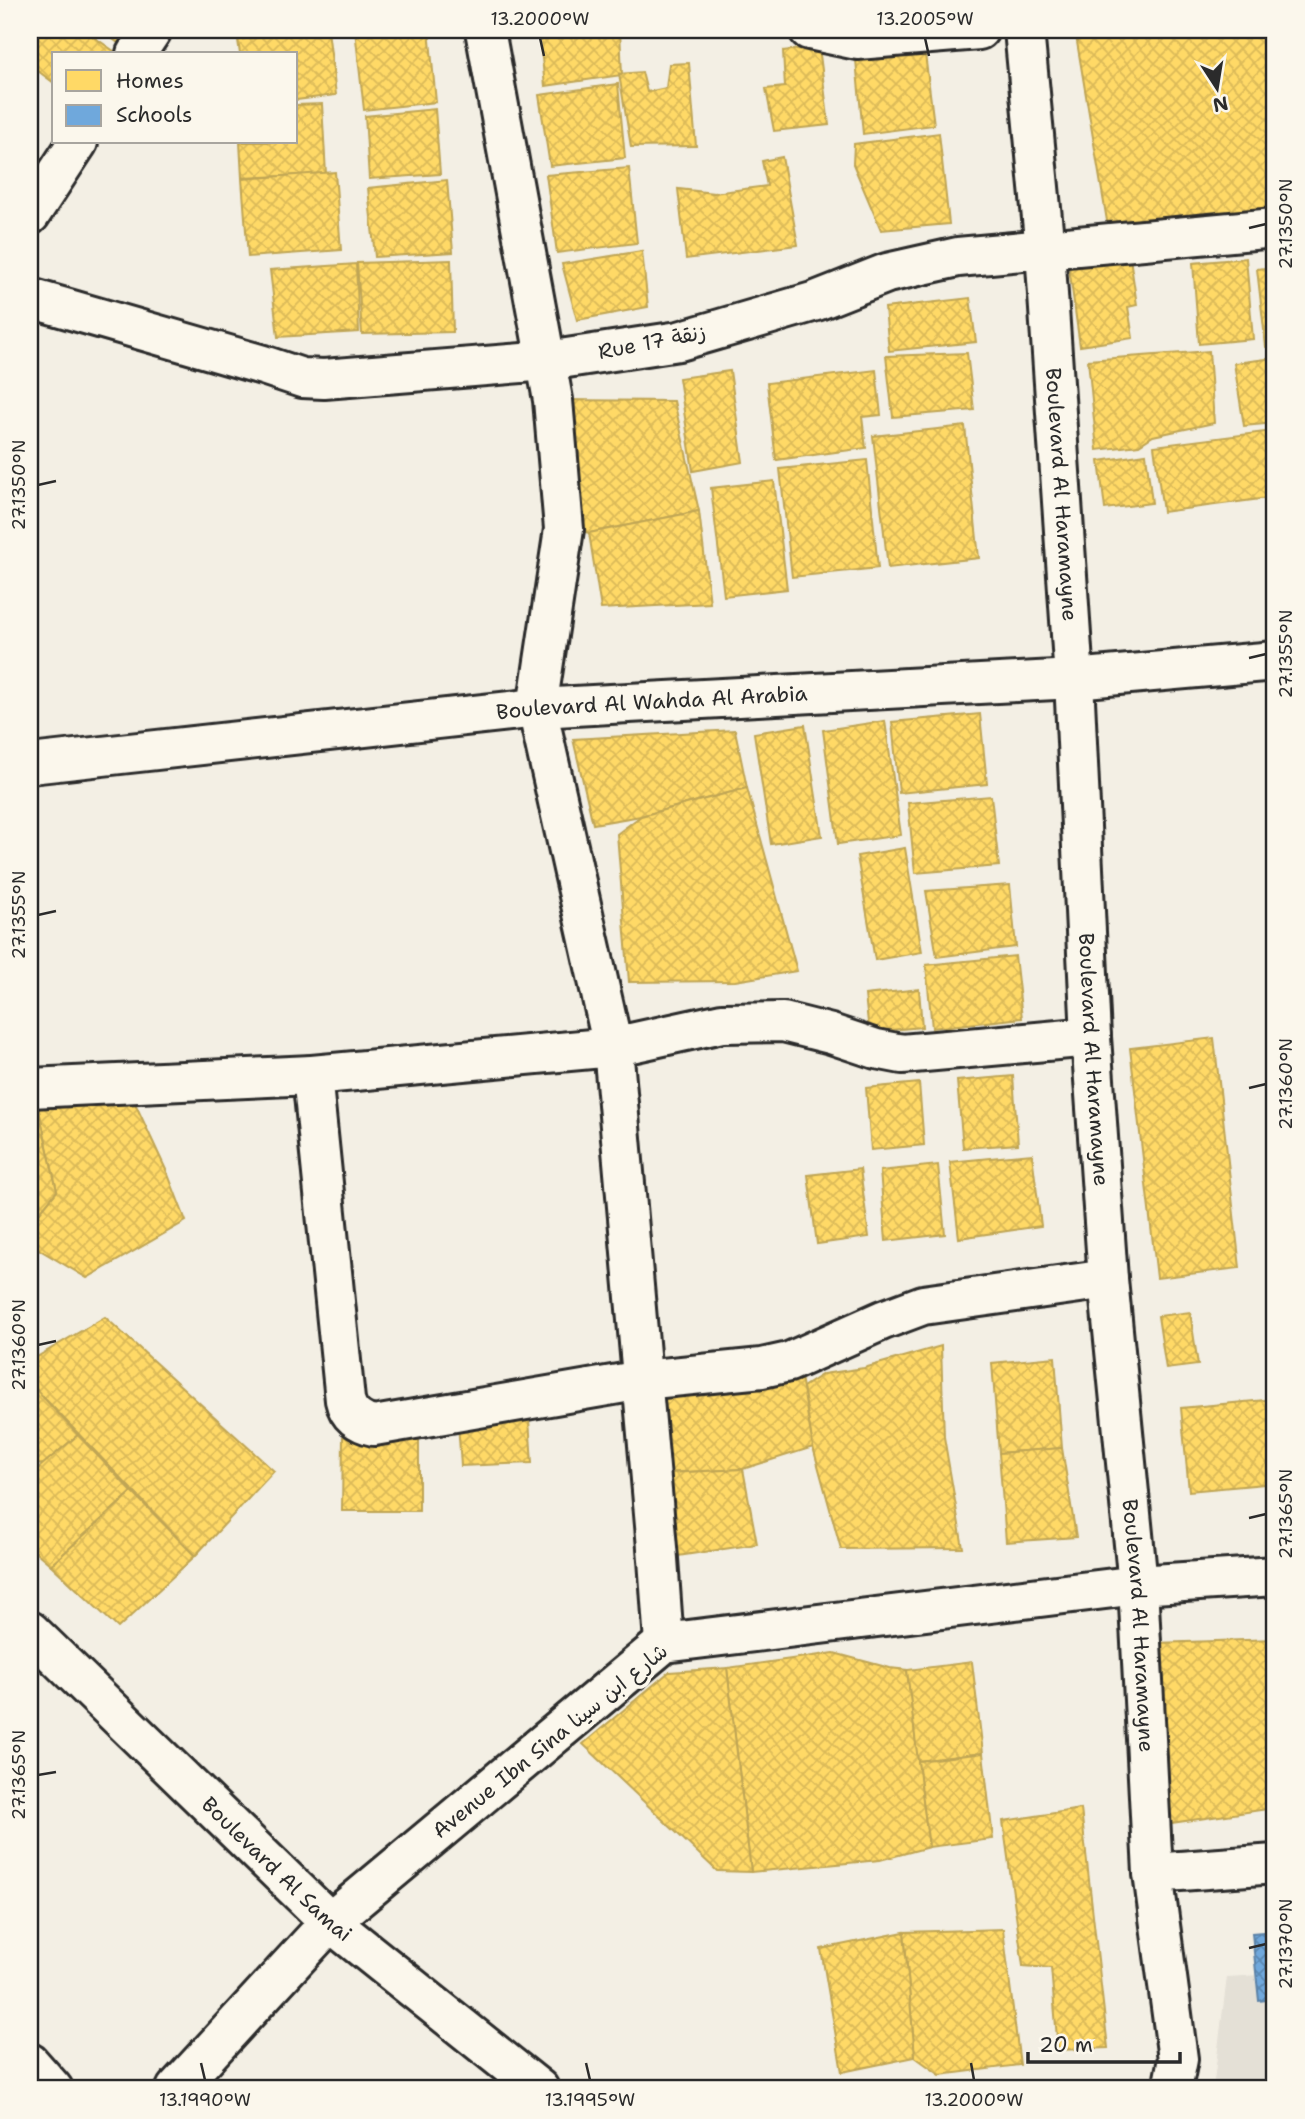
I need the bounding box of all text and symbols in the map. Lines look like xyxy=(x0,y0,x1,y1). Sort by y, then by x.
text: 13.2000°W xyxy=(490,7,590,31)
text: 13.2005°W xyxy=(876,7,974,31)
legend xyxy=(52,52,298,144)
north arrow xyxy=(1182,52,1252,122)
text: Homes xyxy=(116,67,184,95)
text: N xyxy=(1210,90,1230,118)
text: Schools xyxy=(116,101,192,129)
text: 27.1350°N xyxy=(1274,179,1298,269)
street label: Rue 17 زنقة xyxy=(596,318,708,366)
street label: Boulevard Al Haramayne xyxy=(1039,367,1084,622)
text: 27.1350°N xyxy=(7,440,31,530)
text: 27.1355°N xyxy=(1274,610,1298,698)
street label: Boulevard Al Wahda Al Arabia xyxy=(495,679,808,726)
text: 27.1355°N xyxy=(7,871,31,959)
street label: Boulevard Al Haramayne xyxy=(1072,932,1115,1187)
text: 27.1360°N xyxy=(1274,1038,1298,1130)
text: 27.1360°N xyxy=(7,1299,31,1391)
text: 27.1365°N xyxy=(1274,1469,1298,1559)
street label: Boulevard Al Haramayne xyxy=(1116,1498,1161,1753)
street label: Avenue Ibn Sina شارع ابن سينا xyxy=(427,1637,674,1845)
text: 27.1365°N xyxy=(7,1730,31,1820)
street label: Boulevard Al Samai xyxy=(195,1791,358,1948)
text: 27.1370°N xyxy=(1274,1898,1298,1990)
scale bar xyxy=(1028,2021,1181,2065)
text: 20 m xyxy=(1039,2031,1093,2059)
text: 13.1990°W xyxy=(159,2088,251,2112)
text: 13.1995°W xyxy=(545,2088,635,2112)
text: 13.2000°W xyxy=(924,2088,1024,2112)

